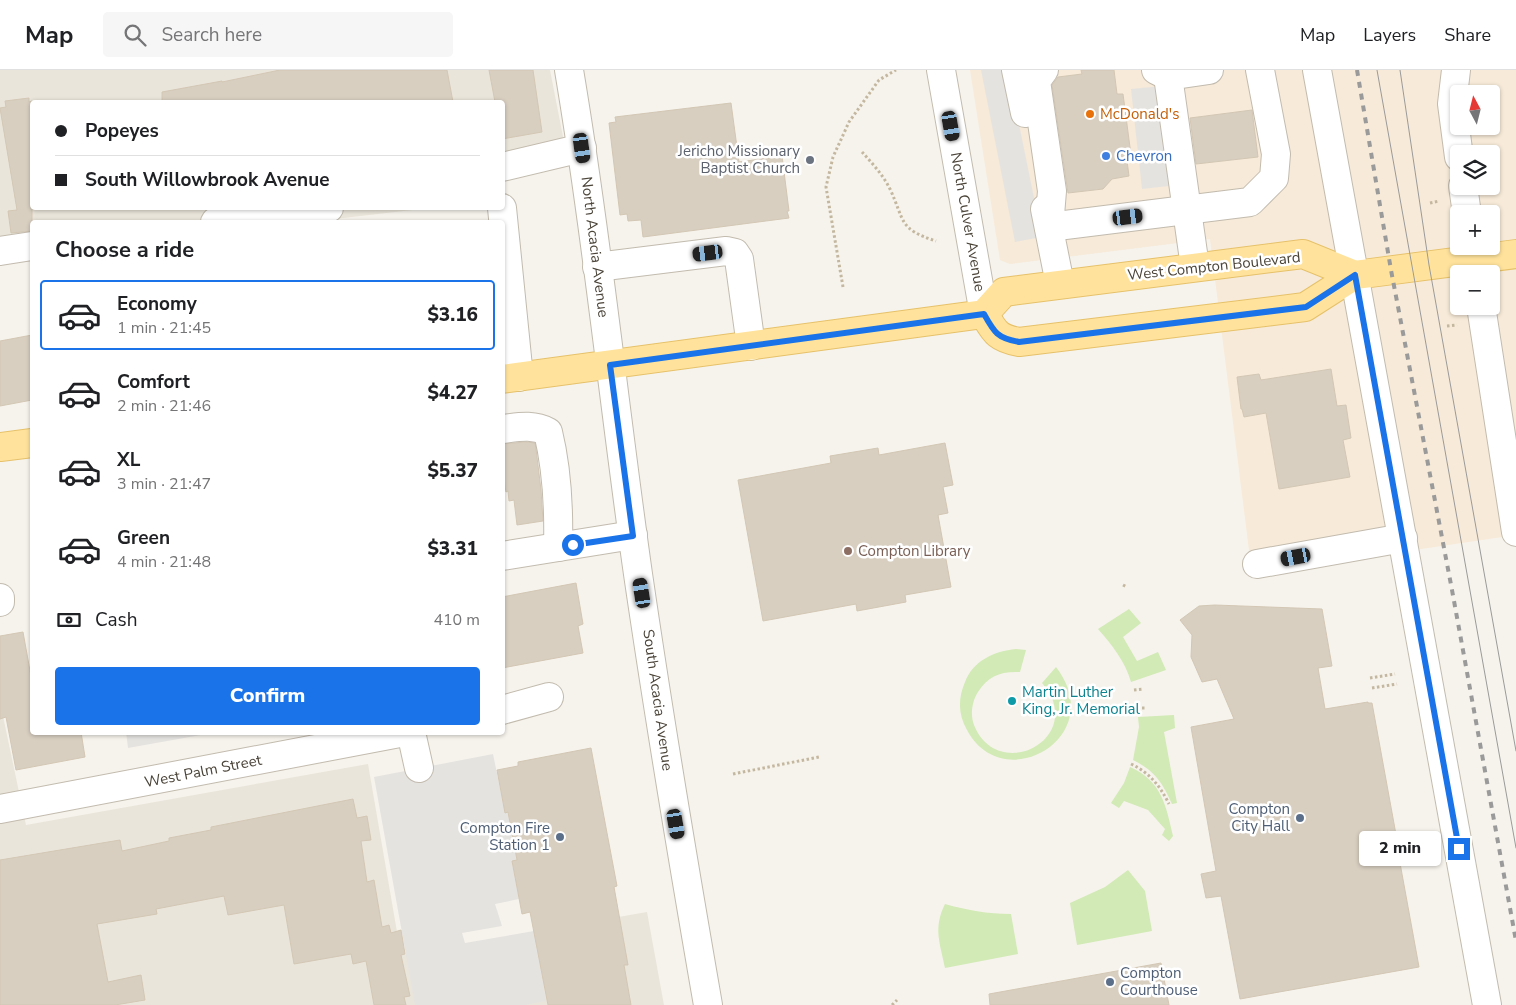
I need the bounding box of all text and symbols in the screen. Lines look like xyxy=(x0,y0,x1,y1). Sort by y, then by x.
search box xyxy=(103,12,453,57)
text: Map xyxy=(25,19,73,51)
icon: search xyxy=(121,21,149,49)
text: Search here xyxy=(161,22,262,48)
text: Map xyxy=(1300,23,1335,47)
text: Layers xyxy=(1363,23,1416,47)
text: Share xyxy=(1444,23,1491,47)
north arrow xyxy=(1450,85,1500,135)
map controls xyxy=(1450,85,1500,315)
place label: McDonald's xyxy=(1100,104,1179,124)
marker: McDonald's xyxy=(1084,108,1096,120)
car xyxy=(941,110,960,142)
text: Popeyes xyxy=(85,118,159,144)
car xyxy=(572,132,591,164)
place label: Jericho Missionary Baptist Church xyxy=(677,141,800,178)
button: layers xyxy=(1450,145,1500,195)
place label: Chevron xyxy=(1116,146,1172,166)
marker: Chevron xyxy=(1100,150,1112,162)
street label: North Culver Avenue xyxy=(946,151,990,293)
marker: Jericho Missionary Baptist Church xyxy=(804,154,816,166)
text: South Willowbrook Avenue xyxy=(85,167,330,193)
street label: North Acacia Avenue xyxy=(576,175,614,319)
button: + xyxy=(1450,205,1500,255)
car xyxy=(1112,208,1143,226)
text: Choose a ride xyxy=(55,235,194,265)
car xyxy=(692,244,723,262)
street label: West Compton Boulevard xyxy=(1127,247,1301,285)
button: − xyxy=(1450,265,1500,315)
text: Economy xyxy=(117,291,197,317)
icon: car xyxy=(57,293,102,338)
text: $3.16 xyxy=(427,302,478,328)
text: 1 min · 21:45 xyxy=(117,317,211,339)
text: Comfort xyxy=(117,369,190,395)
icon: car xyxy=(57,371,102,416)
text: $4.27 xyxy=(427,380,478,406)
text: 2 min · 21:46 xyxy=(117,395,211,417)
text: XL xyxy=(117,447,140,473)
icon: car xyxy=(57,449,102,494)
text: $5.37 xyxy=(427,458,478,484)
text: 3 min · 21:47 xyxy=(117,473,211,495)
text: Green xyxy=(117,525,170,551)
icon: car xyxy=(57,527,102,572)
route start xyxy=(562,534,584,556)
text: $3.31 xyxy=(427,536,478,562)
place label: Compton Library xyxy=(858,541,971,561)
marker: Compton Library xyxy=(842,545,854,557)
car xyxy=(1279,547,1312,567)
text: 4 min · 21:48 xyxy=(117,551,211,573)
car xyxy=(632,577,651,609)
icon: cash xyxy=(55,606,83,634)
text: Cash xyxy=(95,607,137,633)
text: 410 m xyxy=(433,609,480,631)
street label: South Acacia Avenue xyxy=(638,628,678,772)
button: Confirm xyxy=(55,667,480,725)
place label: Martin Luther King, Jr. Memorial xyxy=(1022,682,1140,719)
marker: Martin Luther King, Jr. Memorial xyxy=(1006,695,1018,707)
street label: West Palm Street xyxy=(143,750,264,792)
place label: Compton City Hall xyxy=(1229,799,1291,836)
car xyxy=(666,808,685,840)
marker: Compton City Hall xyxy=(1294,812,1306,824)
place label: Compton Fire Station 1 xyxy=(460,818,550,855)
marker: Compton Fire Station 1 xyxy=(554,831,566,843)
callout: 2 min xyxy=(1359,832,1442,866)
text: 2 min xyxy=(1379,837,1421,859)
route end xyxy=(1448,838,1470,860)
place label: Compton Courthouse xyxy=(1120,963,1198,1000)
marker: Compton Courthouse xyxy=(1104,976,1116,988)

